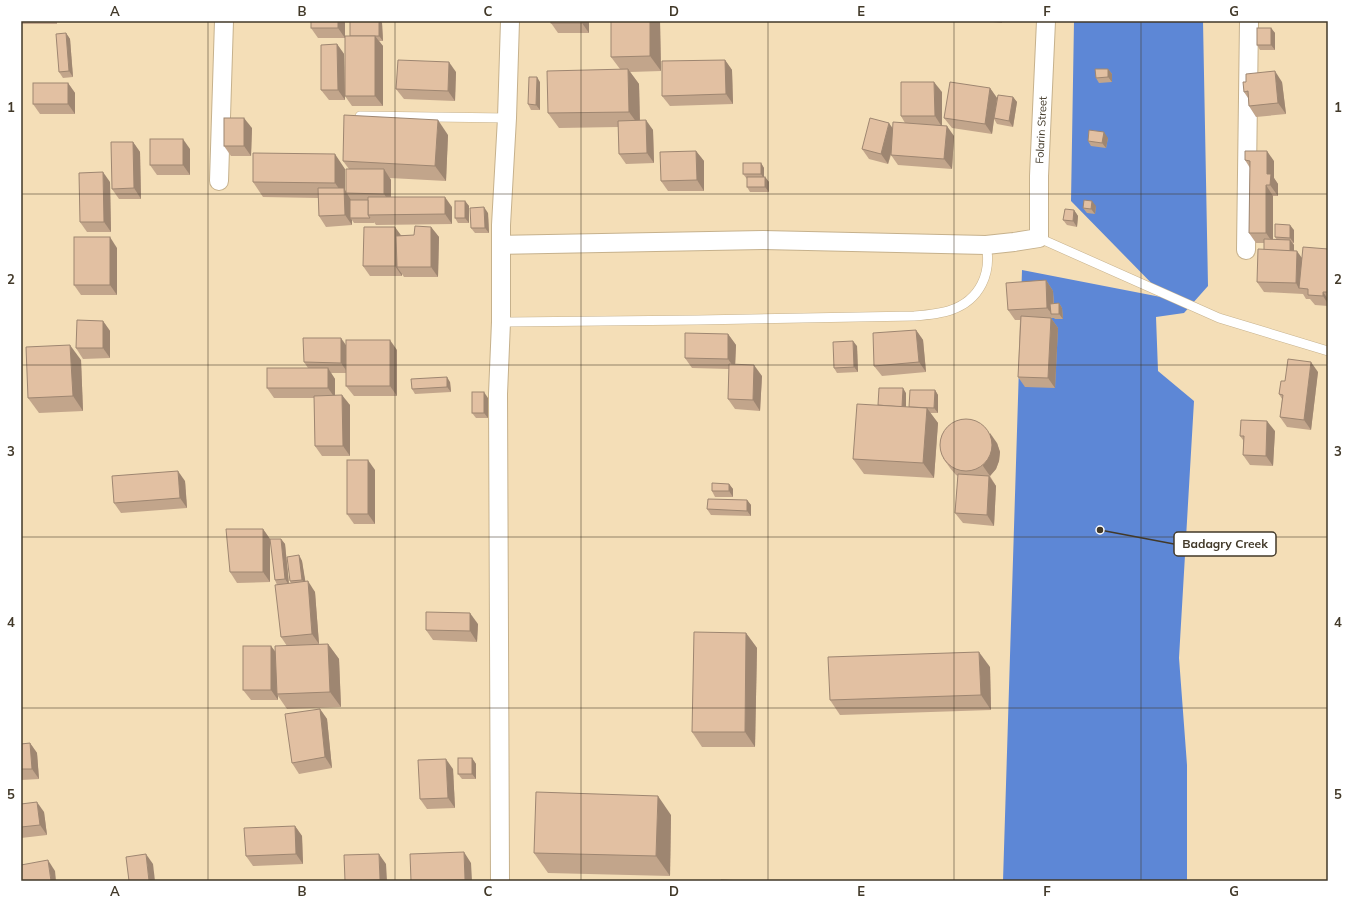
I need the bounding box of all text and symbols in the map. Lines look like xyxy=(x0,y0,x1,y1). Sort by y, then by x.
text: A xyxy=(110,3,120,19)
text: B xyxy=(298,3,307,19)
text: C xyxy=(484,3,493,19)
text: D xyxy=(669,3,679,19)
text: E xyxy=(857,3,865,19)
text: F xyxy=(1043,3,1051,19)
text: G xyxy=(1229,3,1239,19)
street label: Folarin Street xyxy=(1032,96,1050,164)
text: 1 xyxy=(7,99,15,115)
text: 1 xyxy=(1334,99,1342,115)
text: 2 xyxy=(7,271,15,287)
text: 2 xyxy=(1334,271,1342,287)
text: 3 xyxy=(7,443,15,459)
text: 3 xyxy=(1334,443,1342,459)
callout: Badagry Creek xyxy=(1174,532,1276,556)
text: Badagry Creek xyxy=(1182,536,1268,551)
text: 4 xyxy=(7,614,15,630)
text: 4 xyxy=(1334,614,1342,630)
text: 5 xyxy=(7,786,15,802)
text: 5 xyxy=(1334,786,1342,802)
text: A xyxy=(110,883,120,899)
text: B xyxy=(298,883,307,899)
text: C xyxy=(484,883,493,899)
text: D xyxy=(669,883,679,899)
text: E xyxy=(857,883,865,899)
text: F xyxy=(1043,883,1051,899)
text: G xyxy=(1229,883,1239,899)

